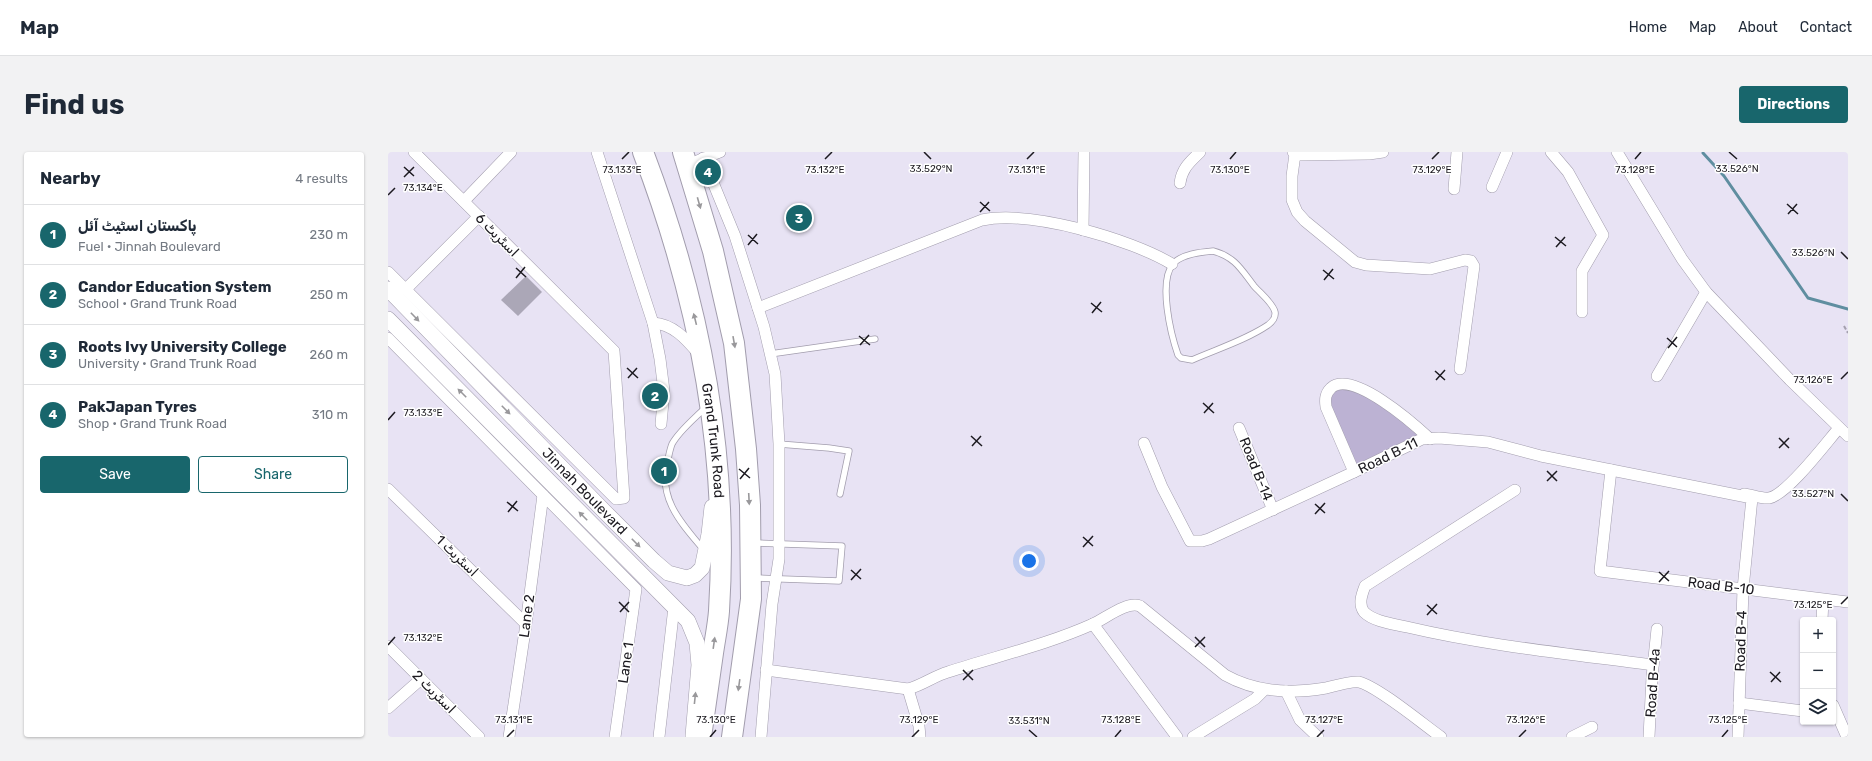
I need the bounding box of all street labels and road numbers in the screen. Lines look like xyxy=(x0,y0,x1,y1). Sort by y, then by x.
street label: اسٹریٹ 6 xyxy=(472,210,522,260)
street label: Grand Trunk Road xyxy=(698,382,728,498)
street label: Road B-11 xyxy=(1355,434,1421,478)
street label: Road B-14 xyxy=(1236,435,1277,503)
street label: Jinnah Boulevard xyxy=(539,444,631,538)
street label: اسٹریٹ 1 xyxy=(432,532,482,580)
street label: Road B-10 xyxy=(1687,573,1755,599)
street label: Lane 2 xyxy=(516,593,538,639)
street label: Road B-4 xyxy=(1731,610,1751,672)
street label: Lane 1 xyxy=(615,641,637,685)
street label: Road B-4a xyxy=(1642,648,1664,718)
street label: اسٹریٹ 2 xyxy=(409,667,459,717)

